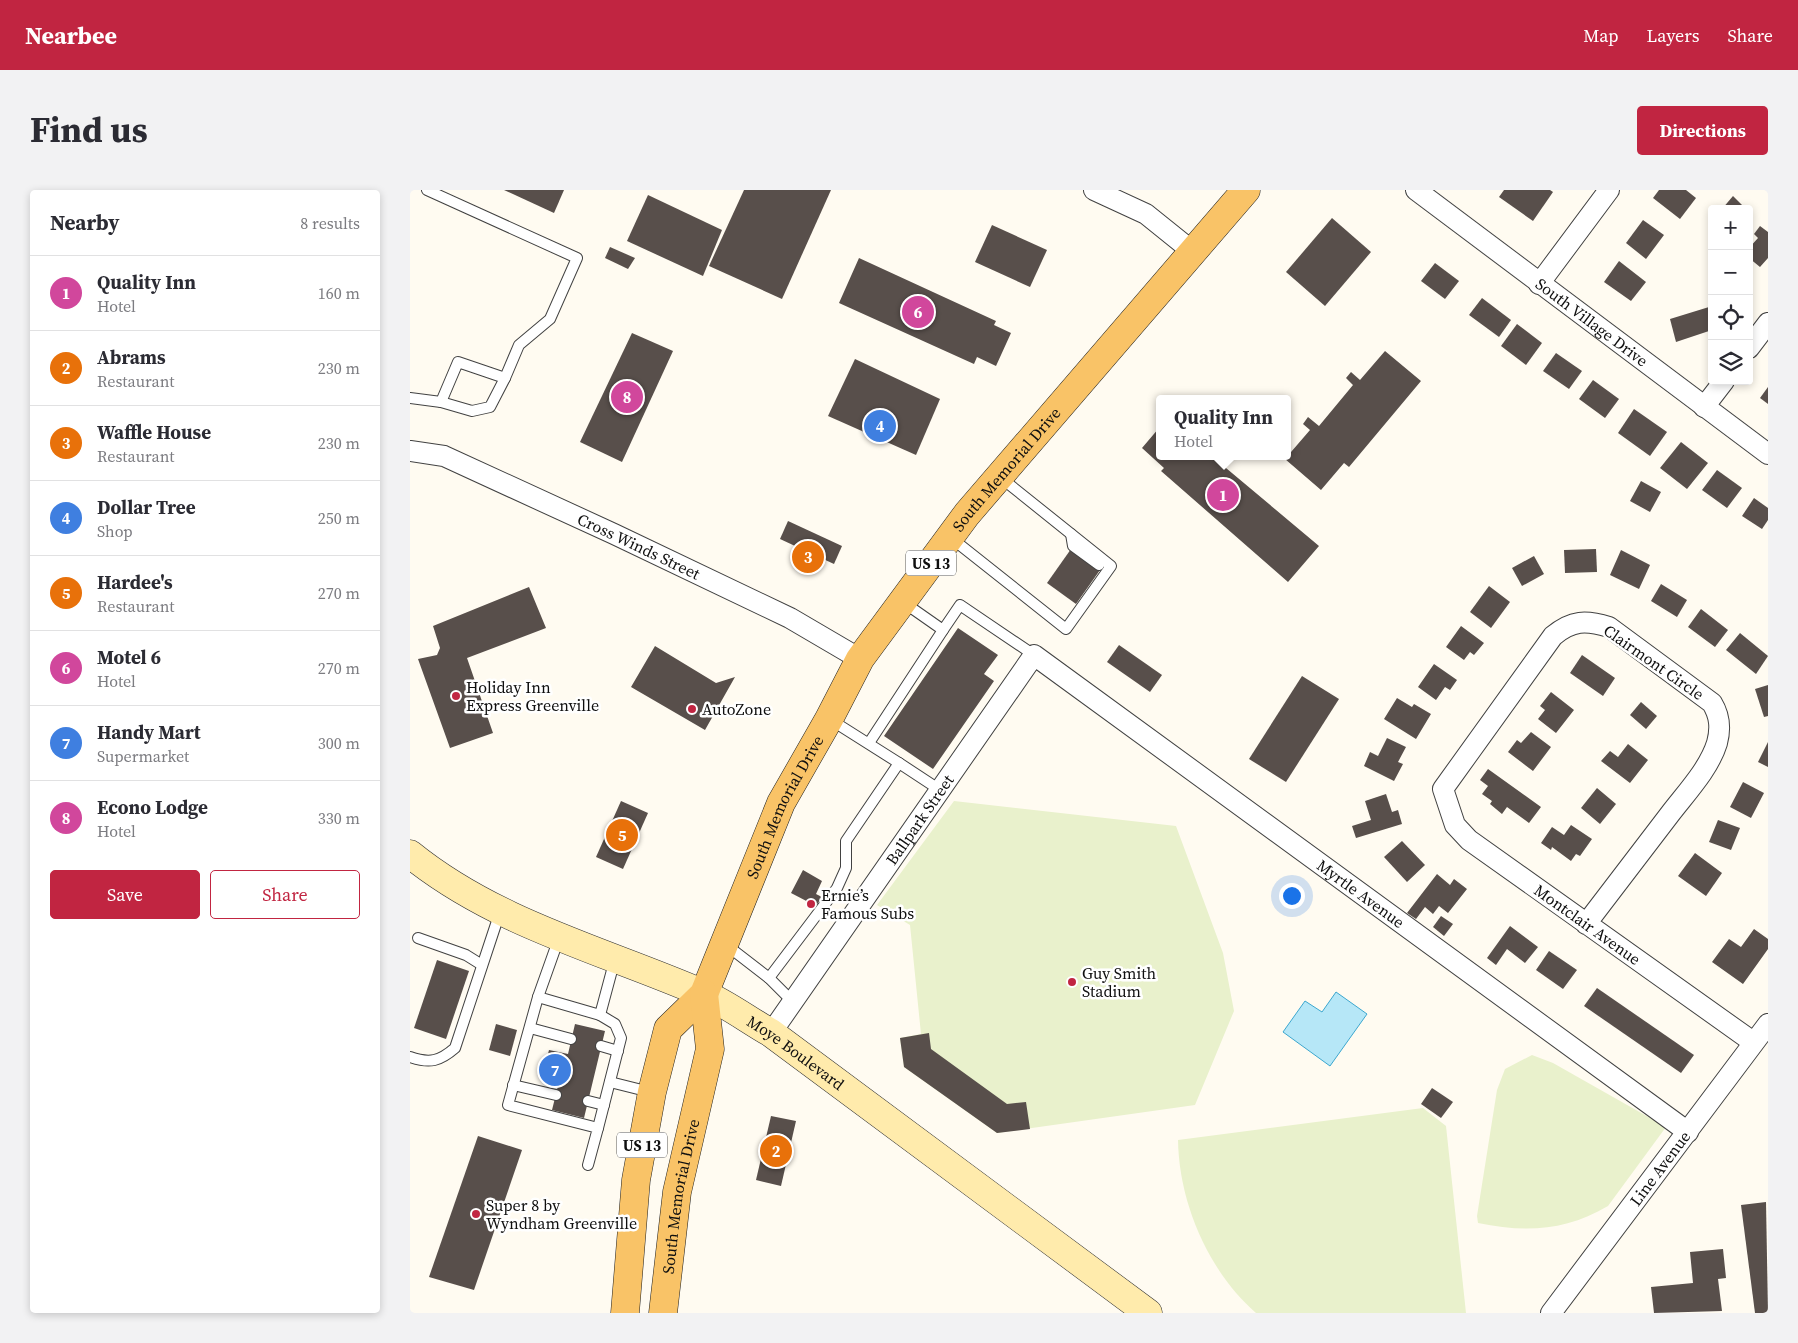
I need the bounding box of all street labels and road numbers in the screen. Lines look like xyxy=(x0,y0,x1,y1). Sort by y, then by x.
street label: South Village Drive xyxy=(1531,273,1653,371)
street label: South Memorial Drive xyxy=(947,402,1065,536)
street label: Cross Winds Street xyxy=(574,508,705,585)
road number: US 13 xyxy=(906,550,956,576)
street label: Clairmont Circle xyxy=(1599,619,1709,705)
street label: South Memorial Drive xyxy=(741,731,829,882)
street label: Ballpark Street xyxy=(880,769,959,869)
street label: Myrtle Avenue xyxy=(1312,854,1409,933)
street label: Montclair Avenue xyxy=(1530,879,1645,970)
street label: Moye Boulevard xyxy=(743,1010,849,1095)
street label: South Memorial Drive xyxy=(657,1117,705,1275)
street label: Line Avenue xyxy=(1624,1126,1695,1210)
road number: US 13 xyxy=(617,1132,667,1158)

